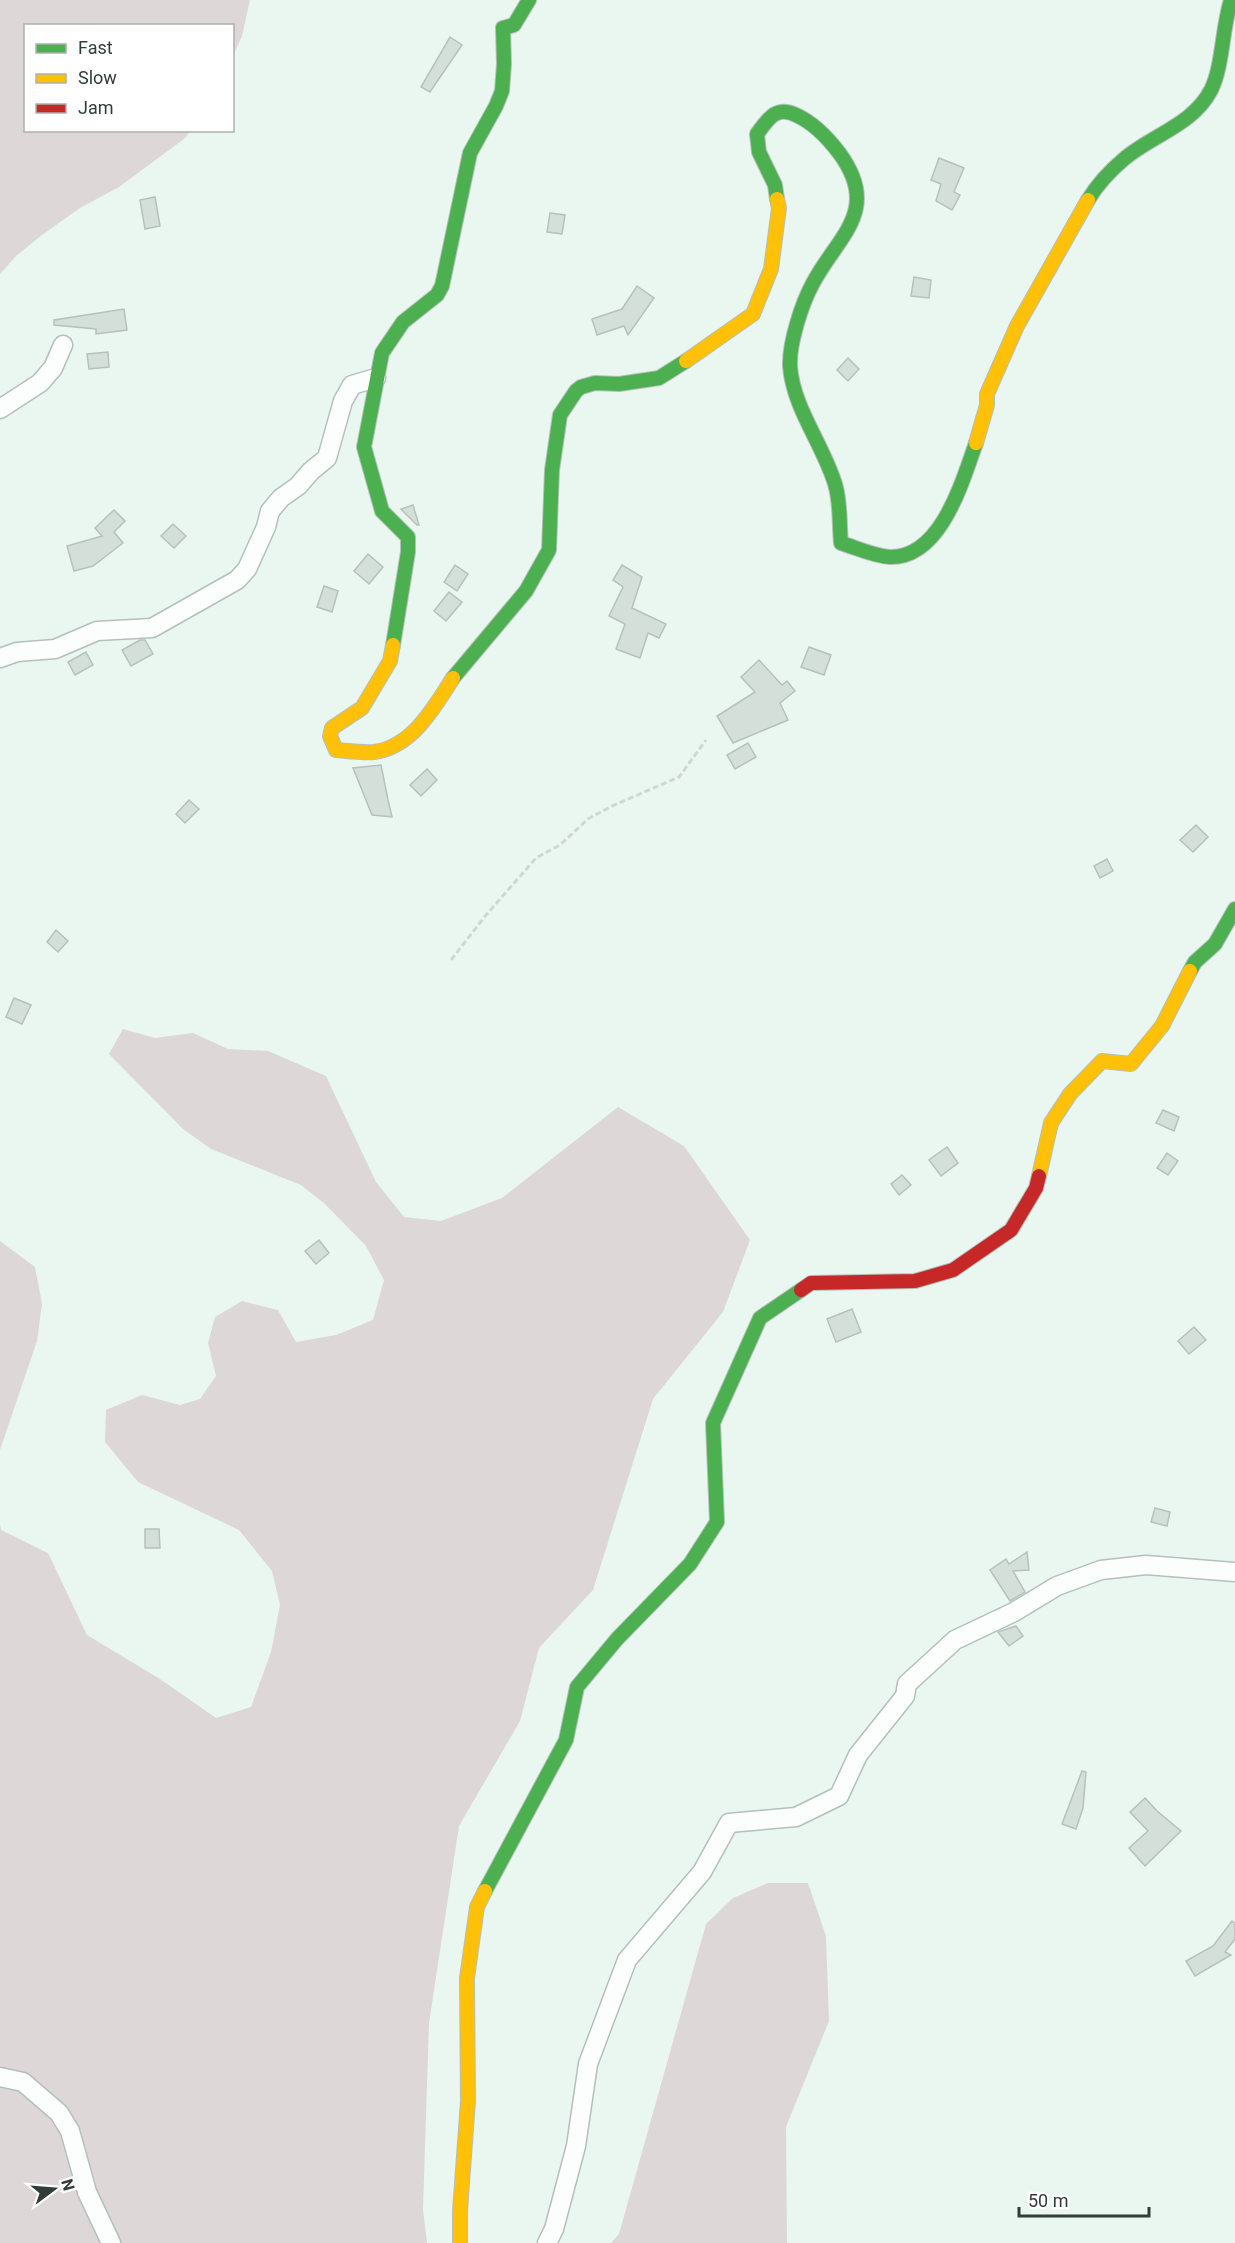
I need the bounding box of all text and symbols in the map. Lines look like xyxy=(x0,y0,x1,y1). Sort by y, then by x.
legend xyxy=(24,24,234,132)
text: Fast xyxy=(78,37,113,58)
text: Slow xyxy=(78,67,117,88)
text: Jam xyxy=(78,97,114,118)
north arrow xyxy=(24,2159,84,2219)
text: N xyxy=(57,2177,79,2193)
scale bar xyxy=(1019,2180,1150,2218)
text: 50 m xyxy=(1028,2190,1068,2211)

